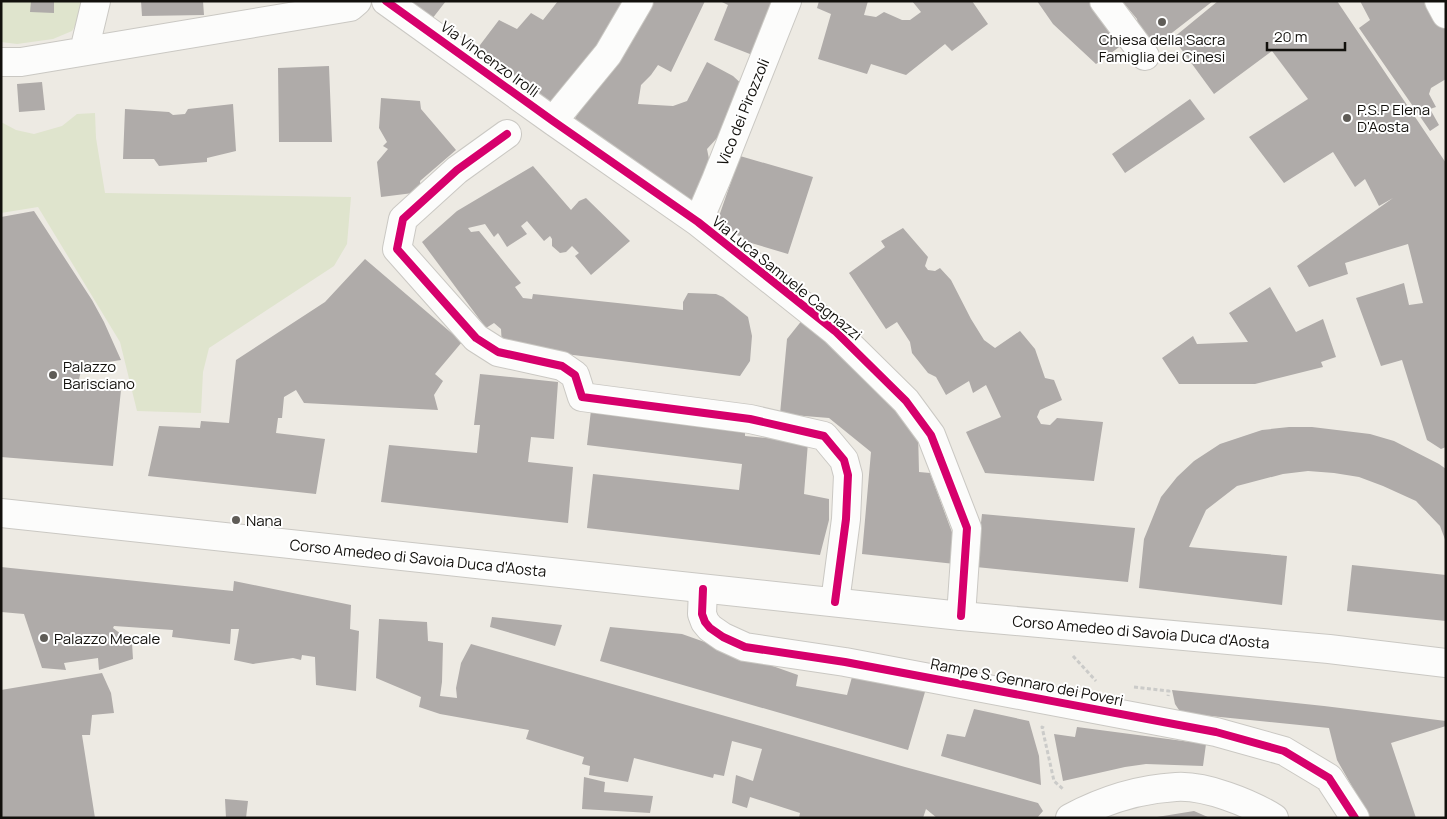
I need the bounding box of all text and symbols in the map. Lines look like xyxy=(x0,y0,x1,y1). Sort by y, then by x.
street label: Via Vincenzo Irolli xyxy=(436,16,544,102)
marker: Chiesa della Sacra Famiglia dei Cinesi xyxy=(1156,16,1168,28)
scale bar xyxy=(1267,20,1344,52)
text: 20 m xyxy=(1274,26,1307,47)
place label: Chiesa della Sacra Famiglia dei Cinesi xyxy=(1099,29,1225,67)
street label: Vico dei Pirozzoli xyxy=(712,55,774,169)
place label: P.S.P Elena D'Aosta xyxy=(1357,99,1430,137)
marker: P.S.P Elena D'Aosta xyxy=(1341,112,1353,124)
street label: Via Luca Samuele Cagnazzi xyxy=(708,211,866,345)
place label: Palazzo Barisciano xyxy=(63,356,135,394)
marker: Palazzo Barisciano xyxy=(47,369,59,381)
place label: Nana xyxy=(246,510,282,531)
marker: Nana xyxy=(230,514,242,526)
street label: Corso Amedeo di Savoia Duca d'Aosta xyxy=(289,534,547,582)
street label: Corso Amedeo di Savoia Duca d'Aosta xyxy=(1012,610,1270,654)
place label: Palazzo Mecale xyxy=(54,628,160,649)
marker: Palazzo Mecale xyxy=(38,632,50,644)
street label: Rampe S. Gennaro dei Poveri xyxy=(929,653,1125,711)

